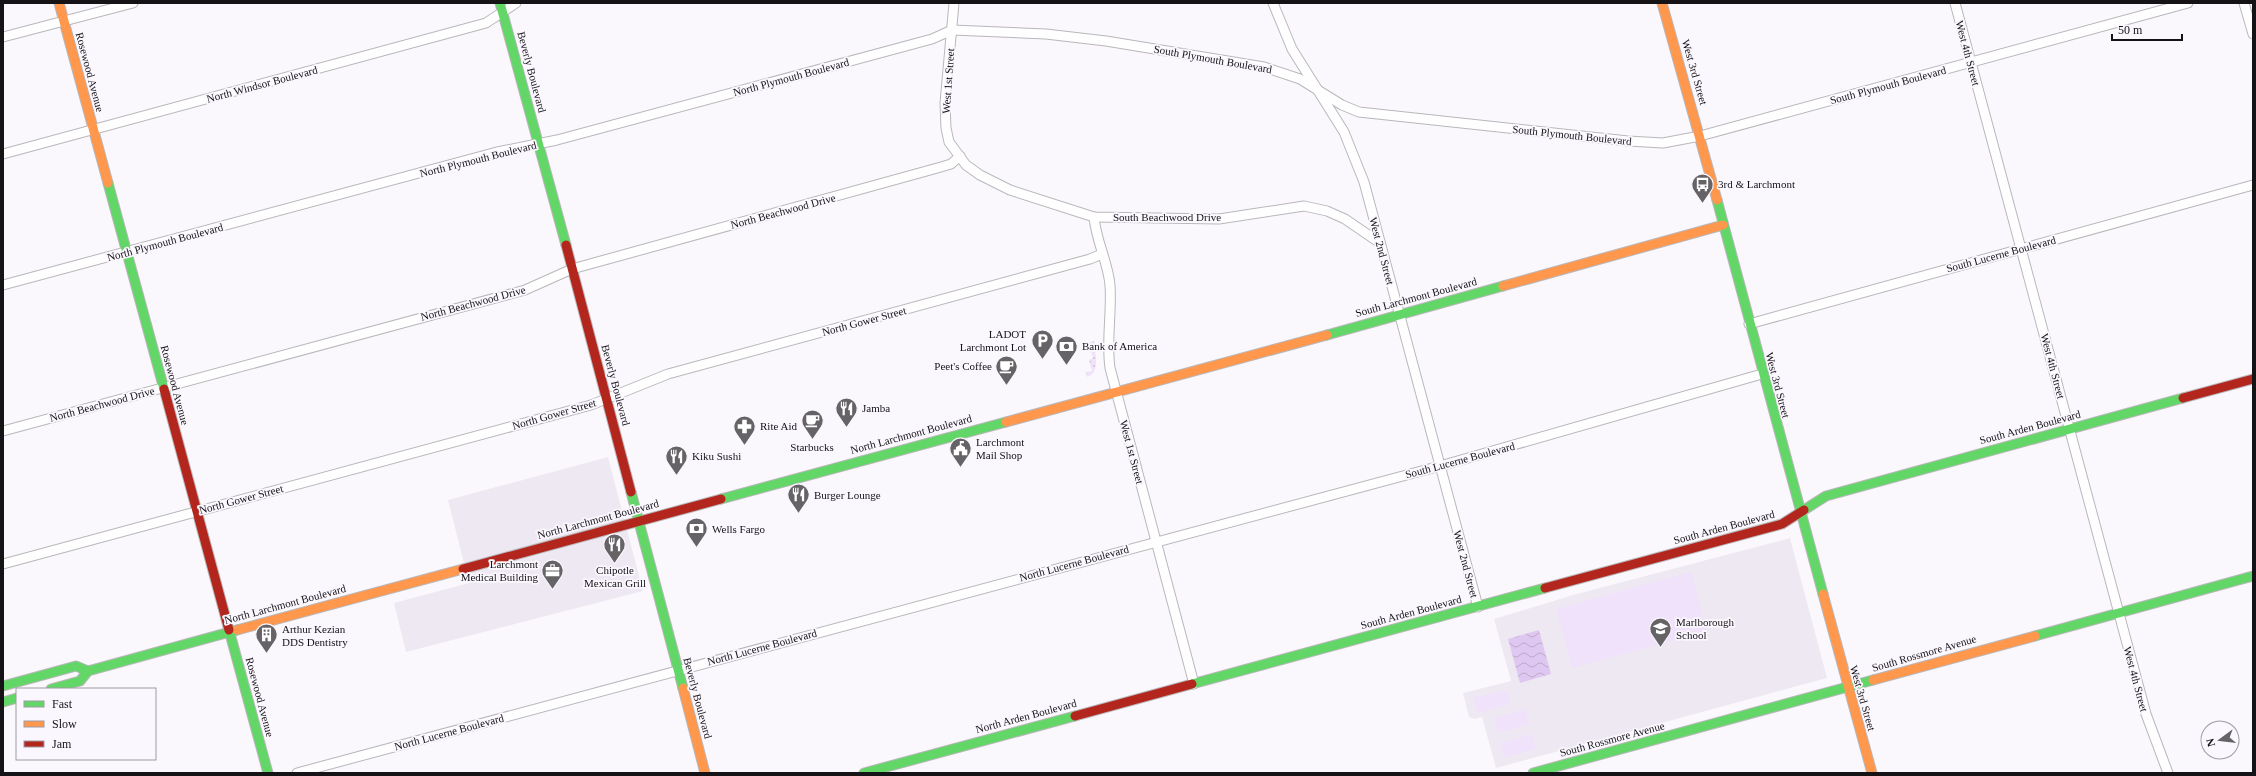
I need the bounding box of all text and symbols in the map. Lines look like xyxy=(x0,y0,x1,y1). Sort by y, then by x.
scale bar xyxy=(2112,16,2182,42)
street label: West 4th Street xyxy=(1954,19,1982,87)
text: 50 m xyxy=(2118,23,2143,37)
street label: Beverly Boulevard xyxy=(515,30,549,114)
street label: Rosewood Avenue xyxy=(74,31,106,113)
street label: West 3rd Street xyxy=(1680,38,1710,106)
street label: South Plymouth Boulevard xyxy=(1153,43,1274,75)
street label: West 1st Street xyxy=(940,48,956,114)
street label: North Plymouth Boulevard xyxy=(732,56,851,98)
street label: North Windsor Boulevard xyxy=(205,63,319,105)
street label: South Plymouth Boulevard xyxy=(1829,64,1948,106)
street label: South Plymouth Boulevard xyxy=(1512,123,1633,147)
street label: North Plymouth Boulevard xyxy=(418,139,538,179)
bus stop icon: 3rd & Larchmont xyxy=(1690,171,1716,204)
place label: 3rd & Larchmont xyxy=(1718,178,1795,190)
street label: North Beachwood Drive xyxy=(729,191,837,231)
street label: South Beachwood Drive xyxy=(1113,211,1221,223)
street label: West 2nd Street xyxy=(1367,216,1397,286)
street label: North Plymouth Boulevard xyxy=(106,221,225,263)
street label: South Lucerne Boulevard xyxy=(1945,233,2058,274)
street label: South Larchmont Boulevard xyxy=(1354,275,1479,319)
street label: North Beachwood Drive xyxy=(419,283,527,323)
street label: North Gower Street xyxy=(821,304,907,338)
parking icon: LADOT Larchmont Lot xyxy=(1029,327,1055,360)
place label: LADOT Larchmont Lot xyxy=(960,328,1026,353)
street label: West 4th Street xyxy=(2039,332,2067,400)
bank icon: Bank of America xyxy=(1054,333,1080,366)
place label: Bank of America xyxy=(1082,340,1157,352)
street label: Beverly Boulevard xyxy=(599,343,633,427)
street label: Rosewood Avenue xyxy=(159,344,191,426)
street label: West 3rd Street xyxy=(1763,351,1793,419)
cafe icon: Peet's Coffee xyxy=(994,353,1020,386)
place label: Peet's Coffee xyxy=(934,360,992,372)
street label: North Beachwood Drive xyxy=(48,384,156,424)
restaurant icon: Jamba xyxy=(834,395,860,428)
street label: North Gower Street xyxy=(511,396,597,432)
place label: Jamba xyxy=(862,402,890,414)
cafe icon: Starbucks xyxy=(799,408,825,441)
street label: South Arden Boulevard xyxy=(1978,408,2082,446)
street label: North Larchmont Boulevard xyxy=(849,412,974,456)
pharmacy icon: Rite Aid xyxy=(731,413,757,446)
street label: West 1st Street xyxy=(1118,419,1146,485)
place label: Rite Aid xyxy=(760,420,797,432)
public building icon: Larchmont Mail Shop xyxy=(948,435,974,468)
place label: Larchmont Mail Shop xyxy=(976,436,1024,461)
street label: South Lucerne Boulevard xyxy=(1404,439,1517,480)
place label: Starbucks xyxy=(790,441,834,453)
restaurant icon: Kiku Sushi xyxy=(663,443,689,476)
place label: Kiku Sushi xyxy=(692,450,741,462)
street label: North Gower Street xyxy=(198,482,284,516)
restaurant icon: Burger Lounge xyxy=(785,482,811,515)
place label: Burger Lounge xyxy=(814,489,881,501)
street label: North Larchmont Boulevard xyxy=(536,497,661,541)
street label: South Arden Boulevard xyxy=(1672,508,1776,546)
bank icon: Wells Fargo xyxy=(684,516,710,549)
place label: Wells Fargo xyxy=(712,523,765,535)
street label: West 2nd Street xyxy=(1451,529,1481,599)
restaurant icon: Chipotle Mexican Grill xyxy=(602,531,628,564)
street label: North Lucerne Boulevard xyxy=(1018,542,1131,583)
office icon: Larchmont Medical Building xyxy=(540,557,566,590)
place label: Larchmont Medical Building xyxy=(461,558,538,583)
place label: Chipotle Mexican Grill xyxy=(584,564,646,589)
street label: North Larchmont Boulevard xyxy=(223,582,348,626)
street label: South Arden Boulevard xyxy=(1359,593,1463,631)
school or university icon: Marlborough School xyxy=(1648,615,1674,648)
place label: Marlborough School xyxy=(1676,616,1735,641)
building icon: Arthur Kezian DDS Dentistry xyxy=(253,622,279,655)
place label: Arthur Kezian DDS Dentistry xyxy=(282,623,348,648)
street label: North Lucerne Boulevard xyxy=(706,626,819,667)
street label: South Rossmore Avenue xyxy=(1870,632,1978,674)
street label: West 4th Street xyxy=(2122,645,2150,713)
street label: Rosewood Avenue xyxy=(244,656,276,738)
street label: Beverly Boulevard xyxy=(681,656,715,740)
street label: West 3rd Street xyxy=(1848,664,1878,732)
legend xyxy=(16,688,156,760)
text: Fast xyxy=(52,697,73,711)
street label: North Arden Boulevard xyxy=(974,697,1078,735)
street label: North Lucerne Boulevard xyxy=(393,711,506,752)
text: Slow xyxy=(52,717,77,731)
street label: South Rossmore Avenue xyxy=(1558,719,1666,759)
north arrow xyxy=(2200,720,2240,760)
text: Jam xyxy=(52,737,72,751)
text: N xyxy=(2204,737,2217,748)

